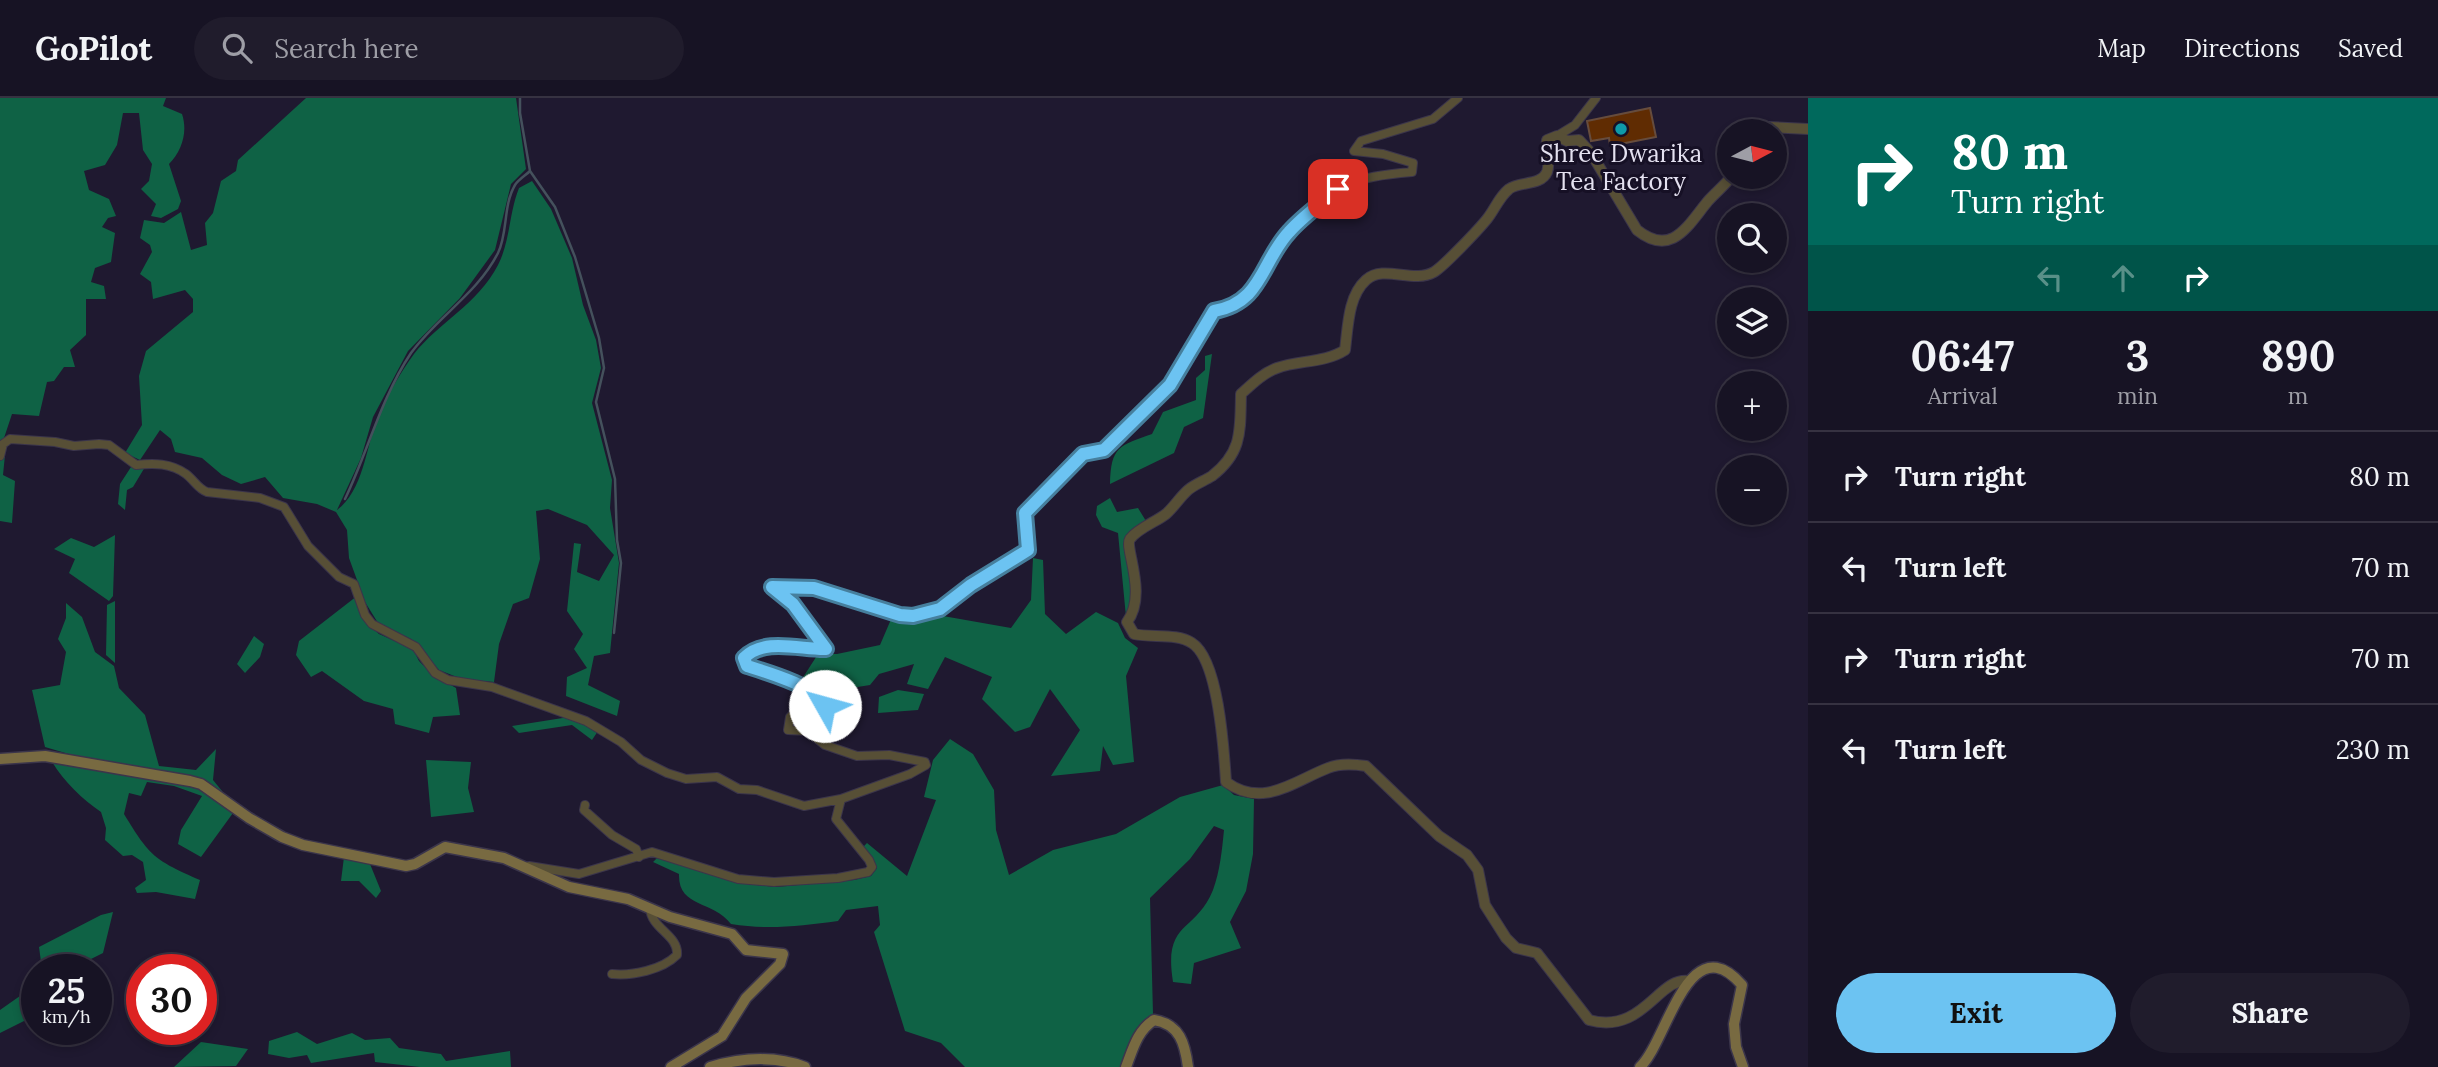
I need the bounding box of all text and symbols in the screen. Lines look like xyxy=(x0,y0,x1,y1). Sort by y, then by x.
search box xyxy=(194,17,684,80)
text: GoPilot xyxy=(35,27,152,69)
icon: search xyxy=(218,29,256,67)
text: Search here xyxy=(274,32,419,65)
text: Map xyxy=(2097,33,2146,64)
text: Directions xyxy=(2184,33,2300,64)
text: Saved xyxy=(2338,33,2403,64)
north arrow xyxy=(1717,119,1787,189)
map controls xyxy=(1717,119,1787,525)
text: 80 m xyxy=(1951,120,2068,182)
marker: Shree Dwarika Tea Factory xyxy=(1613,121,1629,137)
icon: right xyxy=(1836,126,1927,217)
place label: Shree Dwarika Tea Factory xyxy=(1540,138,1702,197)
pin xyxy=(1308,159,1368,219)
icon: arrive xyxy=(1319,170,1357,208)
text: Turn right xyxy=(1951,181,2104,222)
button: search xyxy=(1717,203,1787,273)
icon: left xyxy=(2031,259,2069,297)
icon: ahead xyxy=(2104,259,2142,297)
icon: right xyxy=(2177,259,2215,297)
button: layers xyxy=(1717,287,1787,357)
text: 06:47 xyxy=(1911,329,2015,383)
text: 3 xyxy=(2126,329,2149,383)
text: 890 xyxy=(2261,329,2335,383)
button: + xyxy=(1717,371,1787,441)
text: Arrival xyxy=(1927,381,1998,410)
text: min xyxy=(2117,381,2158,410)
text: m xyxy=(2288,381,2308,410)
button: − xyxy=(1717,455,1787,525)
icon: right xyxy=(1836,458,1874,496)
text: Turn right xyxy=(1895,460,2026,493)
text: 80 m xyxy=(2349,460,2410,493)
icon: left xyxy=(1836,549,1874,587)
text: Turn left xyxy=(1895,551,2006,584)
text: 70 m xyxy=(2352,551,2410,584)
icon: right xyxy=(1836,640,1874,678)
text: Turn right xyxy=(1895,642,2026,675)
text: 70 m xyxy=(2352,642,2410,675)
position arrow xyxy=(788,669,862,743)
icon: left xyxy=(1836,731,1874,769)
text: Turn left xyxy=(1895,733,2006,766)
text: 230 m xyxy=(2336,733,2410,766)
speed limit sign: 30 xyxy=(126,954,217,1045)
text: 25 xyxy=(48,968,85,1013)
button: Exit xyxy=(1836,973,2116,1053)
button: Share xyxy=(2130,973,2410,1053)
text: km/h xyxy=(42,1005,91,1028)

